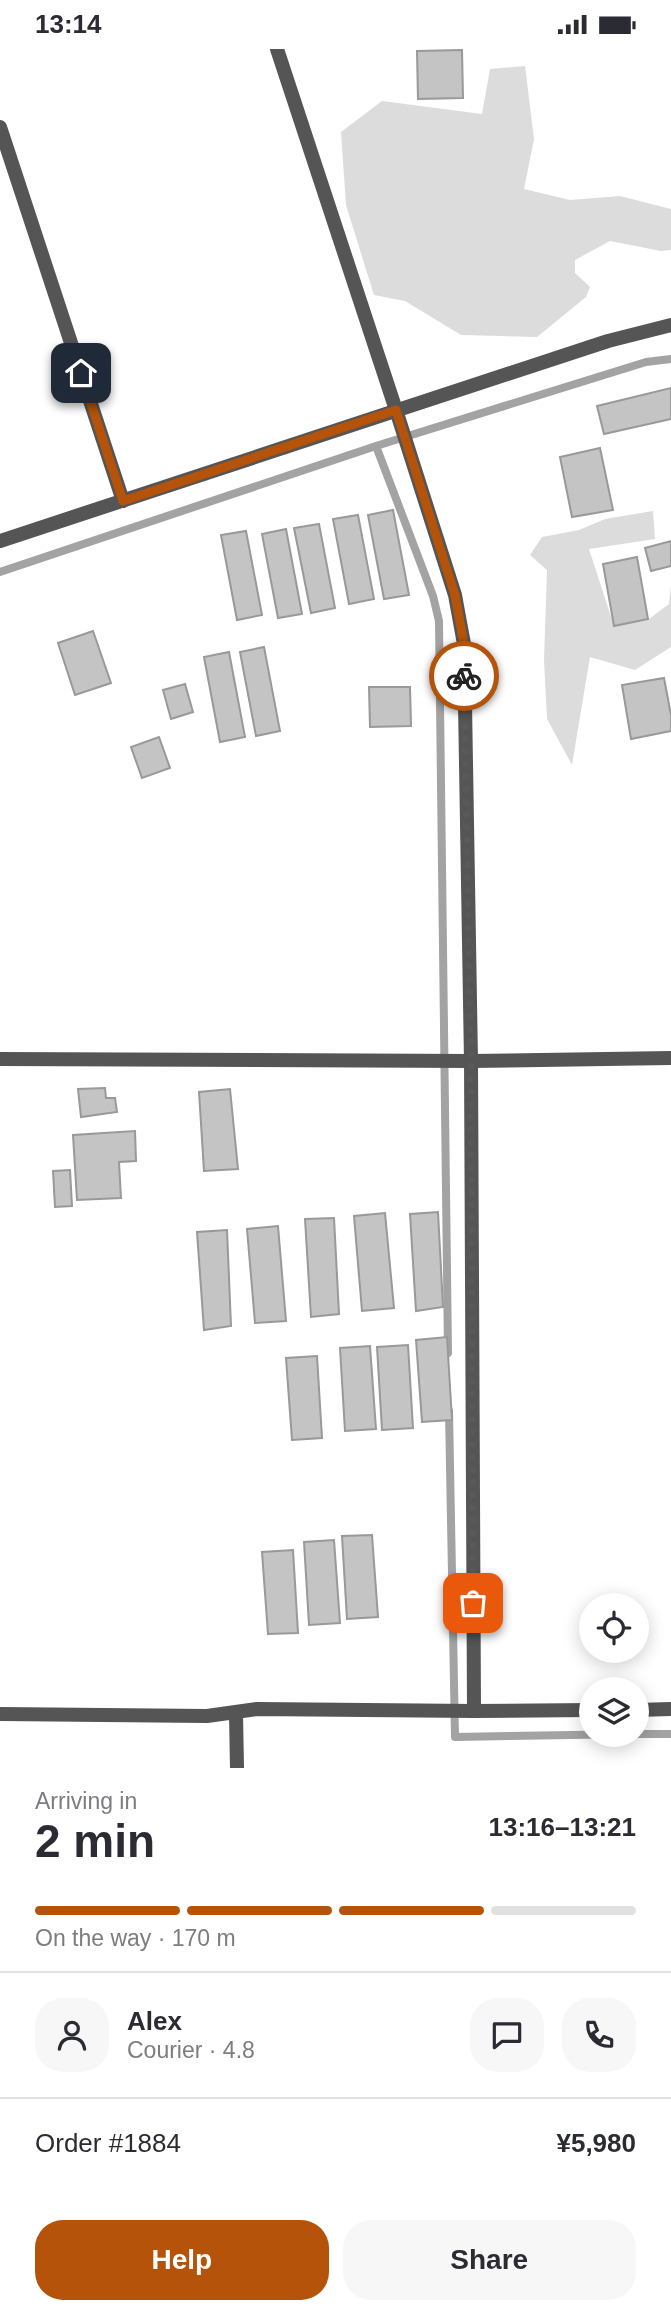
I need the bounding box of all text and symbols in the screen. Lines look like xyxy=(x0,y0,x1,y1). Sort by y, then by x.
text: 13:14 xyxy=(35,9,102,39)
pin xyxy=(51,343,111,403)
icon: home xyxy=(62,354,100,392)
courier xyxy=(429,641,499,711)
icon: bike xyxy=(445,657,483,695)
pin xyxy=(443,1573,503,1633)
icon: bag xyxy=(454,1584,492,1622)
map controls xyxy=(579,1593,649,1747)
button: locate xyxy=(579,1593,649,1663)
button: layers xyxy=(579,1677,649,1747)
text: Arriving in xyxy=(35,1788,137,1814)
text: 13:16–13:21 xyxy=(489,1812,636,1842)
text: 2 min xyxy=(35,1815,155,1867)
text: On the way · 170 m xyxy=(35,1925,236,1951)
button: person xyxy=(35,1998,109,2072)
button: chat xyxy=(470,1998,544,2072)
button: phone xyxy=(562,1998,636,2072)
text: Alex xyxy=(127,2006,182,2036)
text: Courier · 4.8 xyxy=(127,2037,255,2063)
text: Order #1884 xyxy=(35,2128,181,2158)
text: ¥5,980 xyxy=(556,2128,636,2158)
button: Help xyxy=(35,2220,329,2300)
button: Share xyxy=(343,2220,636,2300)

